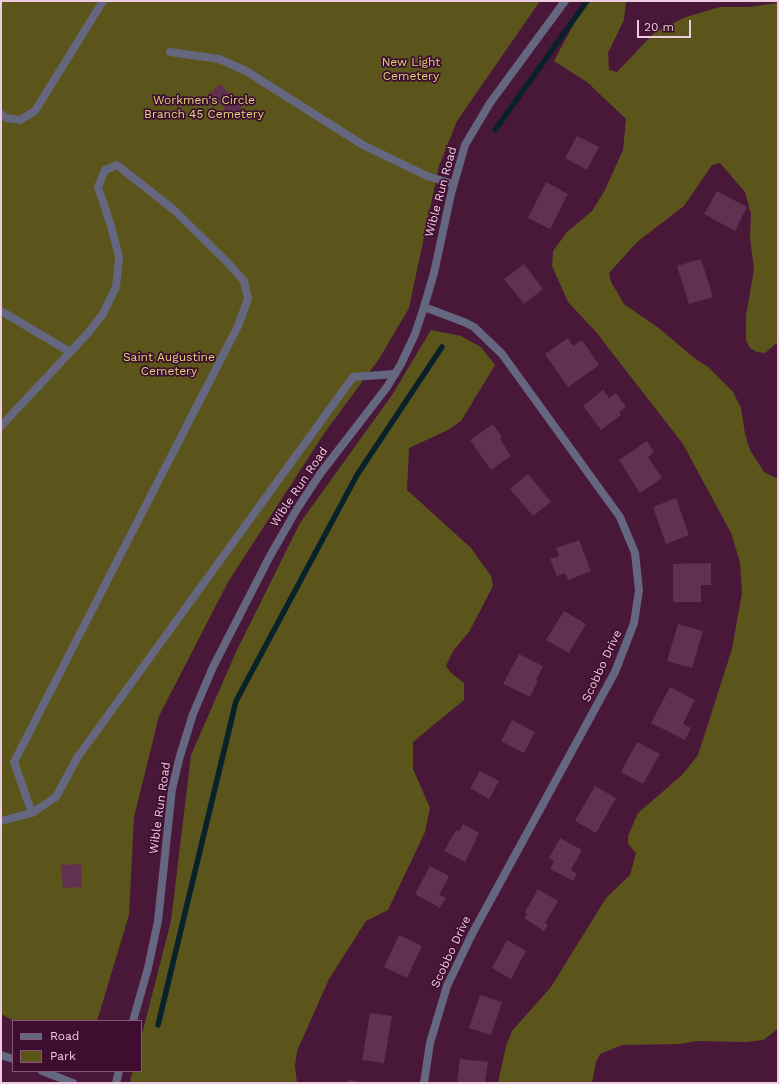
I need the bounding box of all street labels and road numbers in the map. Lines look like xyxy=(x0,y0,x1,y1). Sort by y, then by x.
street label: Wible Run Road xyxy=(422,145,460,239)
street label: Wible Run Road xyxy=(267,444,331,530)
street label: Scobbo Drive xyxy=(579,628,625,704)
street label: Wible Run Road xyxy=(146,761,174,855)
street label: Scobbo Drive xyxy=(428,914,474,990)

